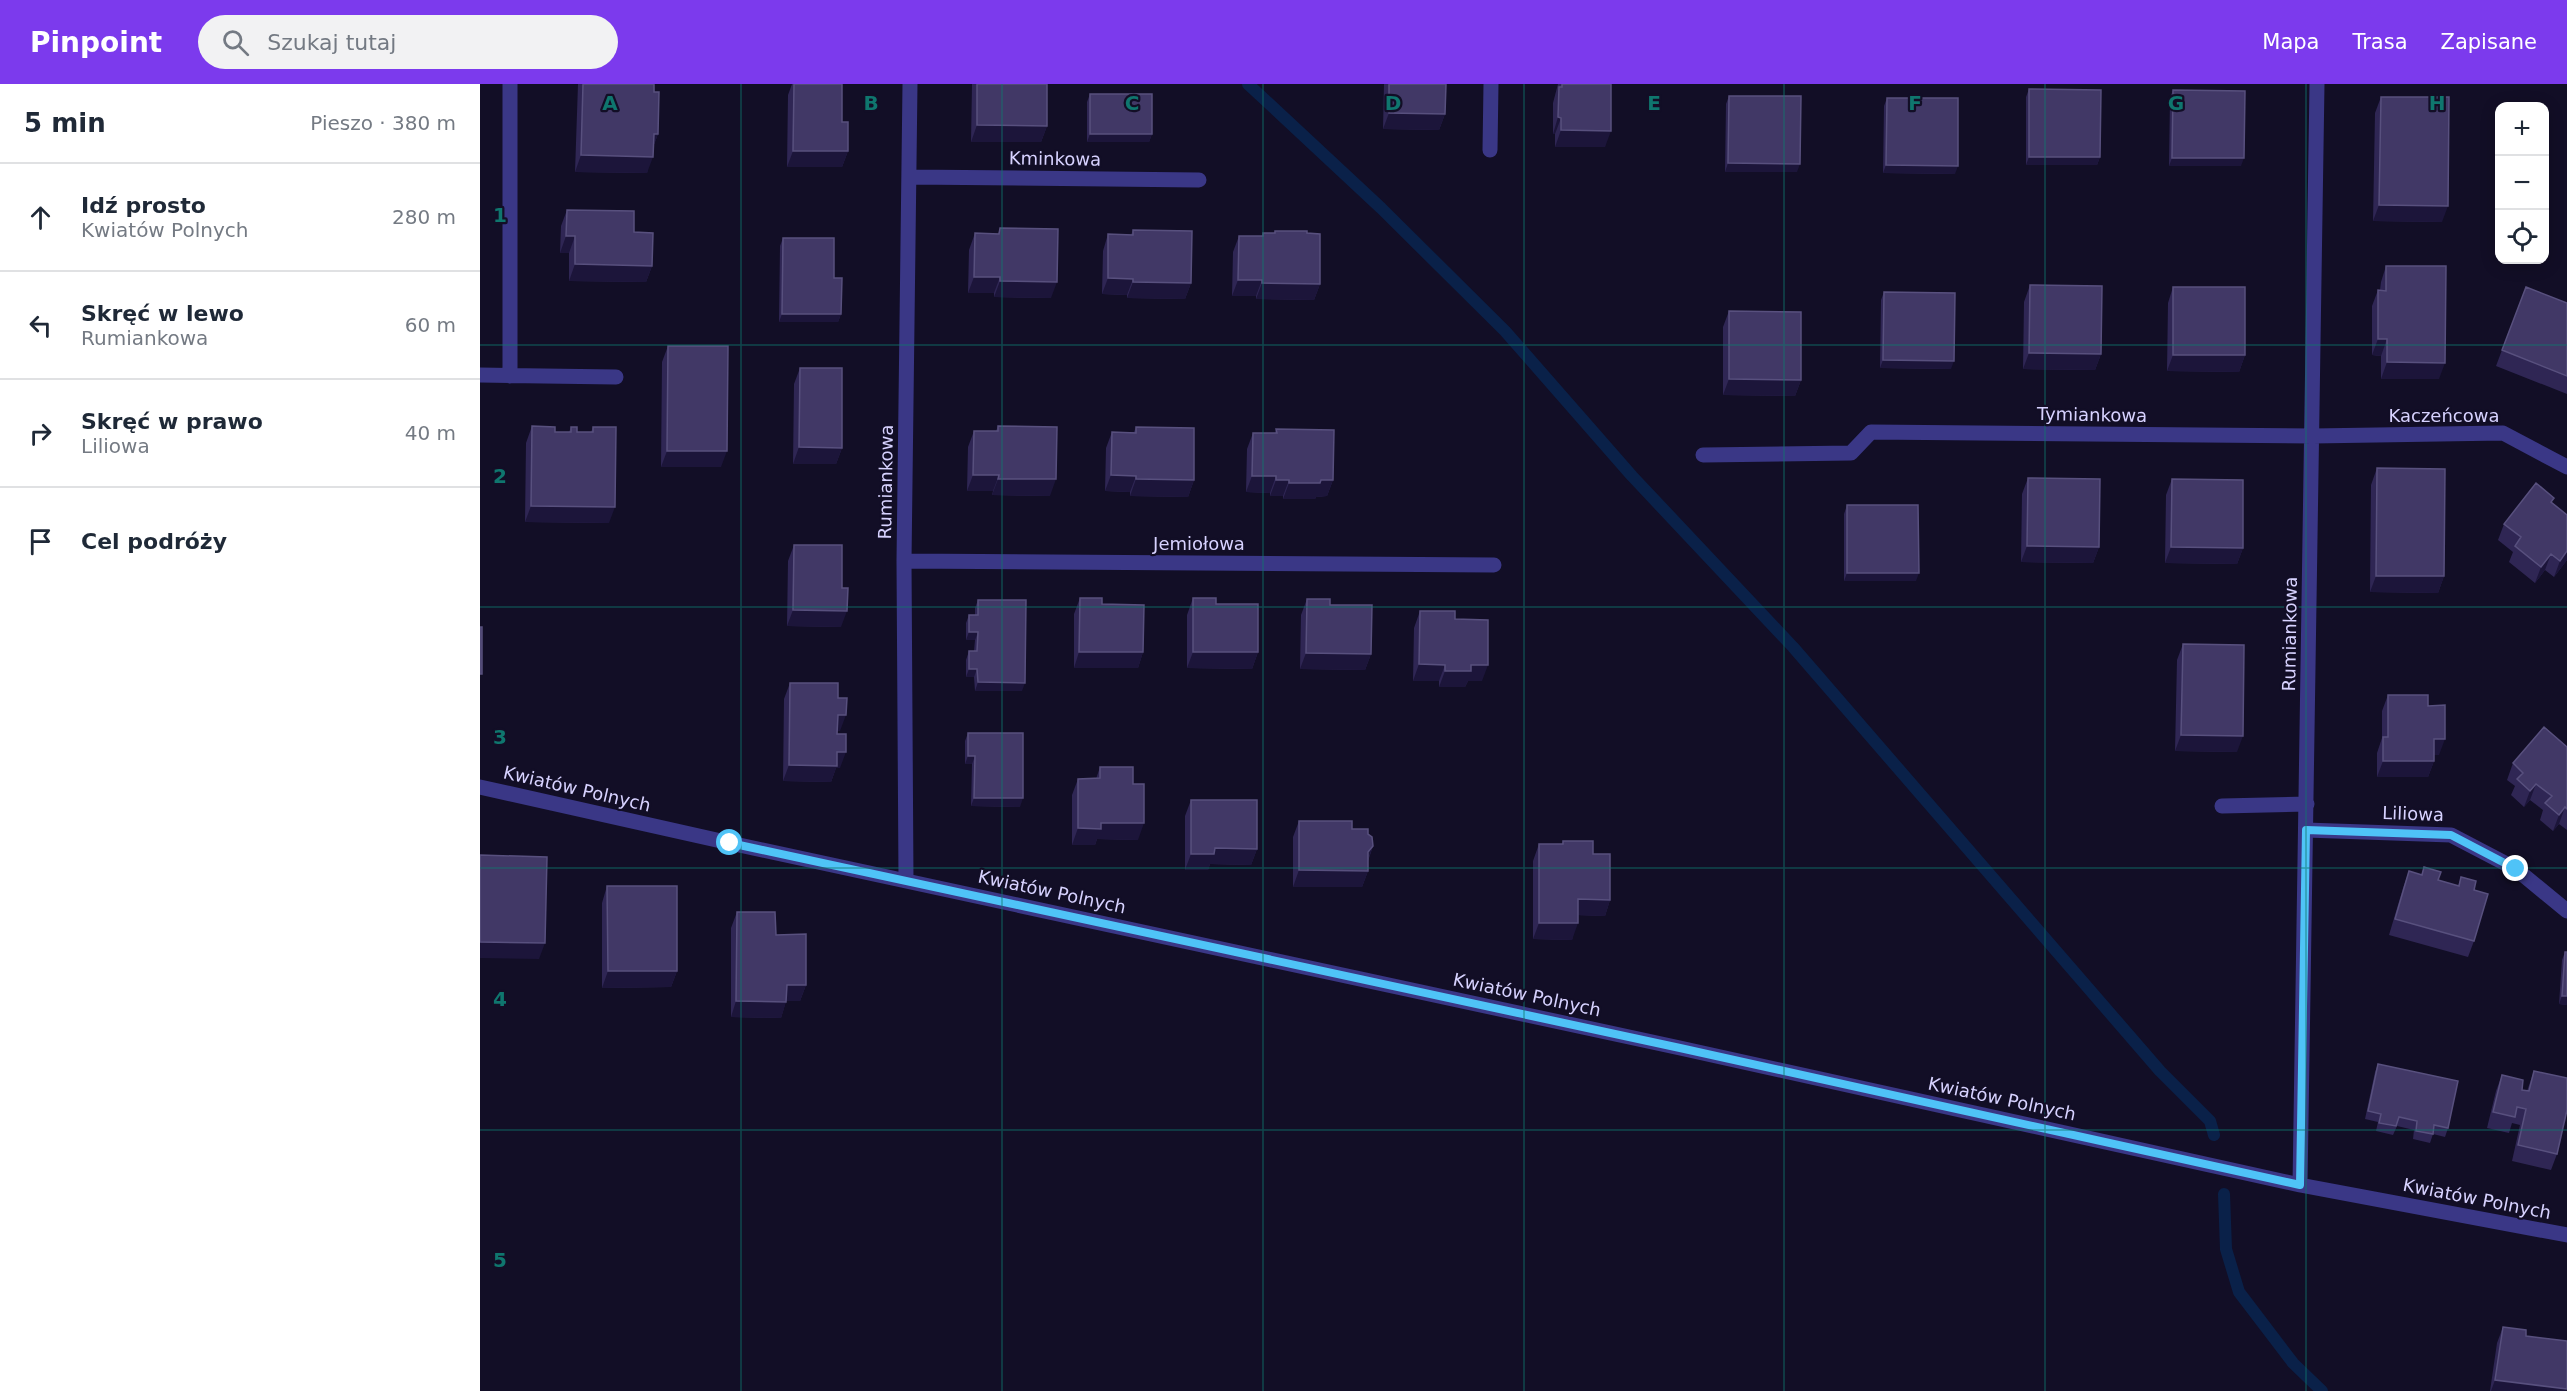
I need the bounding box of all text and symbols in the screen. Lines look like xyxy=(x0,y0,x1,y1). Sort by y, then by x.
search box xyxy=(198,15,618,69)
text: Pinpoint xyxy=(30,26,162,59)
icon: search xyxy=(219,26,252,59)
text: Szukaj tutaj xyxy=(267,30,396,55)
text: Mapa xyxy=(2262,30,2319,54)
text: Trasa xyxy=(2352,30,2408,54)
text: Zapisane xyxy=(2441,30,2537,54)
text: A xyxy=(602,91,618,115)
text: B xyxy=(863,91,879,115)
text: C xyxy=(1125,91,1139,115)
text: D xyxy=(1385,91,1401,115)
text: E xyxy=(1647,91,1661,115)
text: F xyxy=(1908,91,1922,115)
text: G xyxy=(2168,91,2184,115)
text: H xyxy=(2429,91,2445,115)
map controls xyxy=(2495,102,2549,264)
button: + xyxy=(2495,102,2549,156)
text: 5 min xyxy=(24,108,106,138)
text: Pieszo · 380 m xyxy=(310,111,456,135)
street label: Kminkowa xyxy=(1009,147,1101,170)
button: − xyxy=(2495,156,2549,210)
text: Idź prosto xyxy=(81,193,206,218)
icon: ahead xyxy=(24,201,57,234)
text: 1 xyxy=(493,203,507,227)
text: 280 m xyxy=(392,205,456,229)
button: locate xyxy=(2495,210,2549,264)
text: Kwiatów Polnych xyxy=(81,218,248,242)
text: Skręć w lewo xyxy=(81,301,244,326)
icon: left xyxy=(24,309,57,342)
text: 60 m xyxy=(405,313,456,337)
text: Rumiankowa xyxy=(81,326,208,350)
street label: Tymiankowa xyxy=(2036,403,2147,426)
street label: Kaczeńcowa xyxy=(2388,405,2500,426)
text: Skręć w prawo xyxy=(81,409,263,434)
icon: right xyxy=(24,417,57,450)
text: 40 m xyxy=(405,421,456,445)
street label: Rumiankowa xyxy=(874,424,897,539)
text: Liliowa xyxy=(81,434,150,458)
text: 2 xyxy=(493,464,507,488)
icon: arrive xyxy=(24,525,57,558)
text: Cel podróży xyxy=(81,529,227,554)
street label: Jemiołowa xyxy=(1152,533,1245,554)
street label: Rumiankowa xyxy=(2278,576,2301,691)
text: 3 xyxy=(493,725,507,749)
street label: Kwiatów Polnych xyxy=(501,761,653,816)
street label: Liliowa xyxy=(2382,802,2444,825)
route start xyxy=(716,829,742,855)
route end xyxy=(2502,855,2528,881)
street label: Kwiatów Polnych xyxy=(976,866,1128,917)
street label: Kwiatów Polnych xyxy=(1451,969,1603,1020)
text: 4 xyxy=(493,987,507,1011)
street label: Kwiatów Polnych xyxy=(1926,1073,2078,1124)
street label: Kwiatów Polnych xyxy=(2401,1174,2553,1223)
text: 5 xyxy=(493,1248,507,1272)

